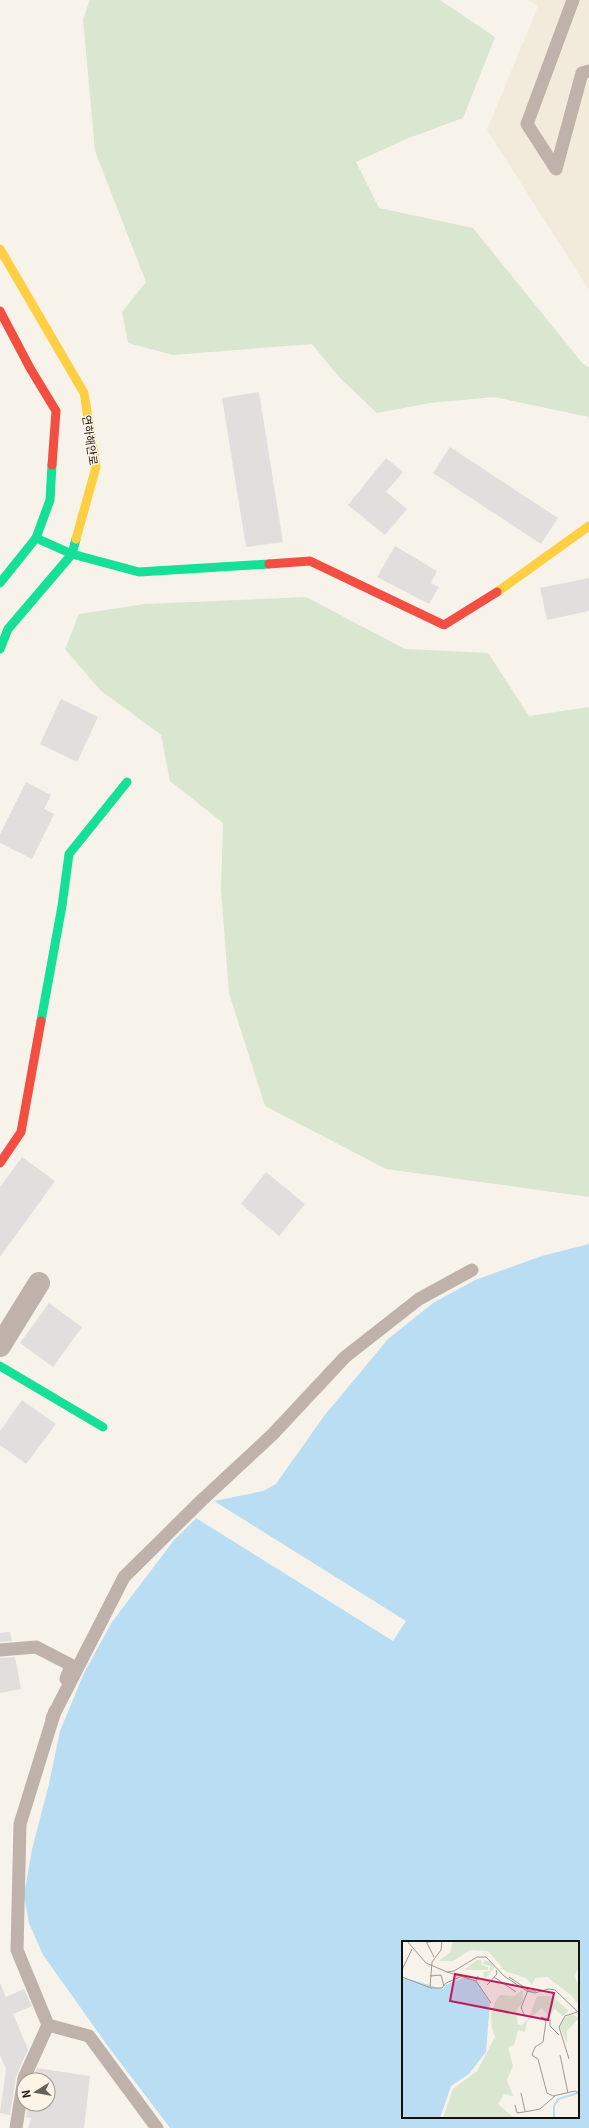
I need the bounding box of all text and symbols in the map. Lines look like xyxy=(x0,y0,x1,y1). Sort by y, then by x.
street label: 연하해안로 xyxy=(80,414,102,466)
inset map xyxy=(402,1941,579,2118)
north arrow xyxy=(16,2072,56,2112)
text: N xyxy=(17,2089,34,2100)

